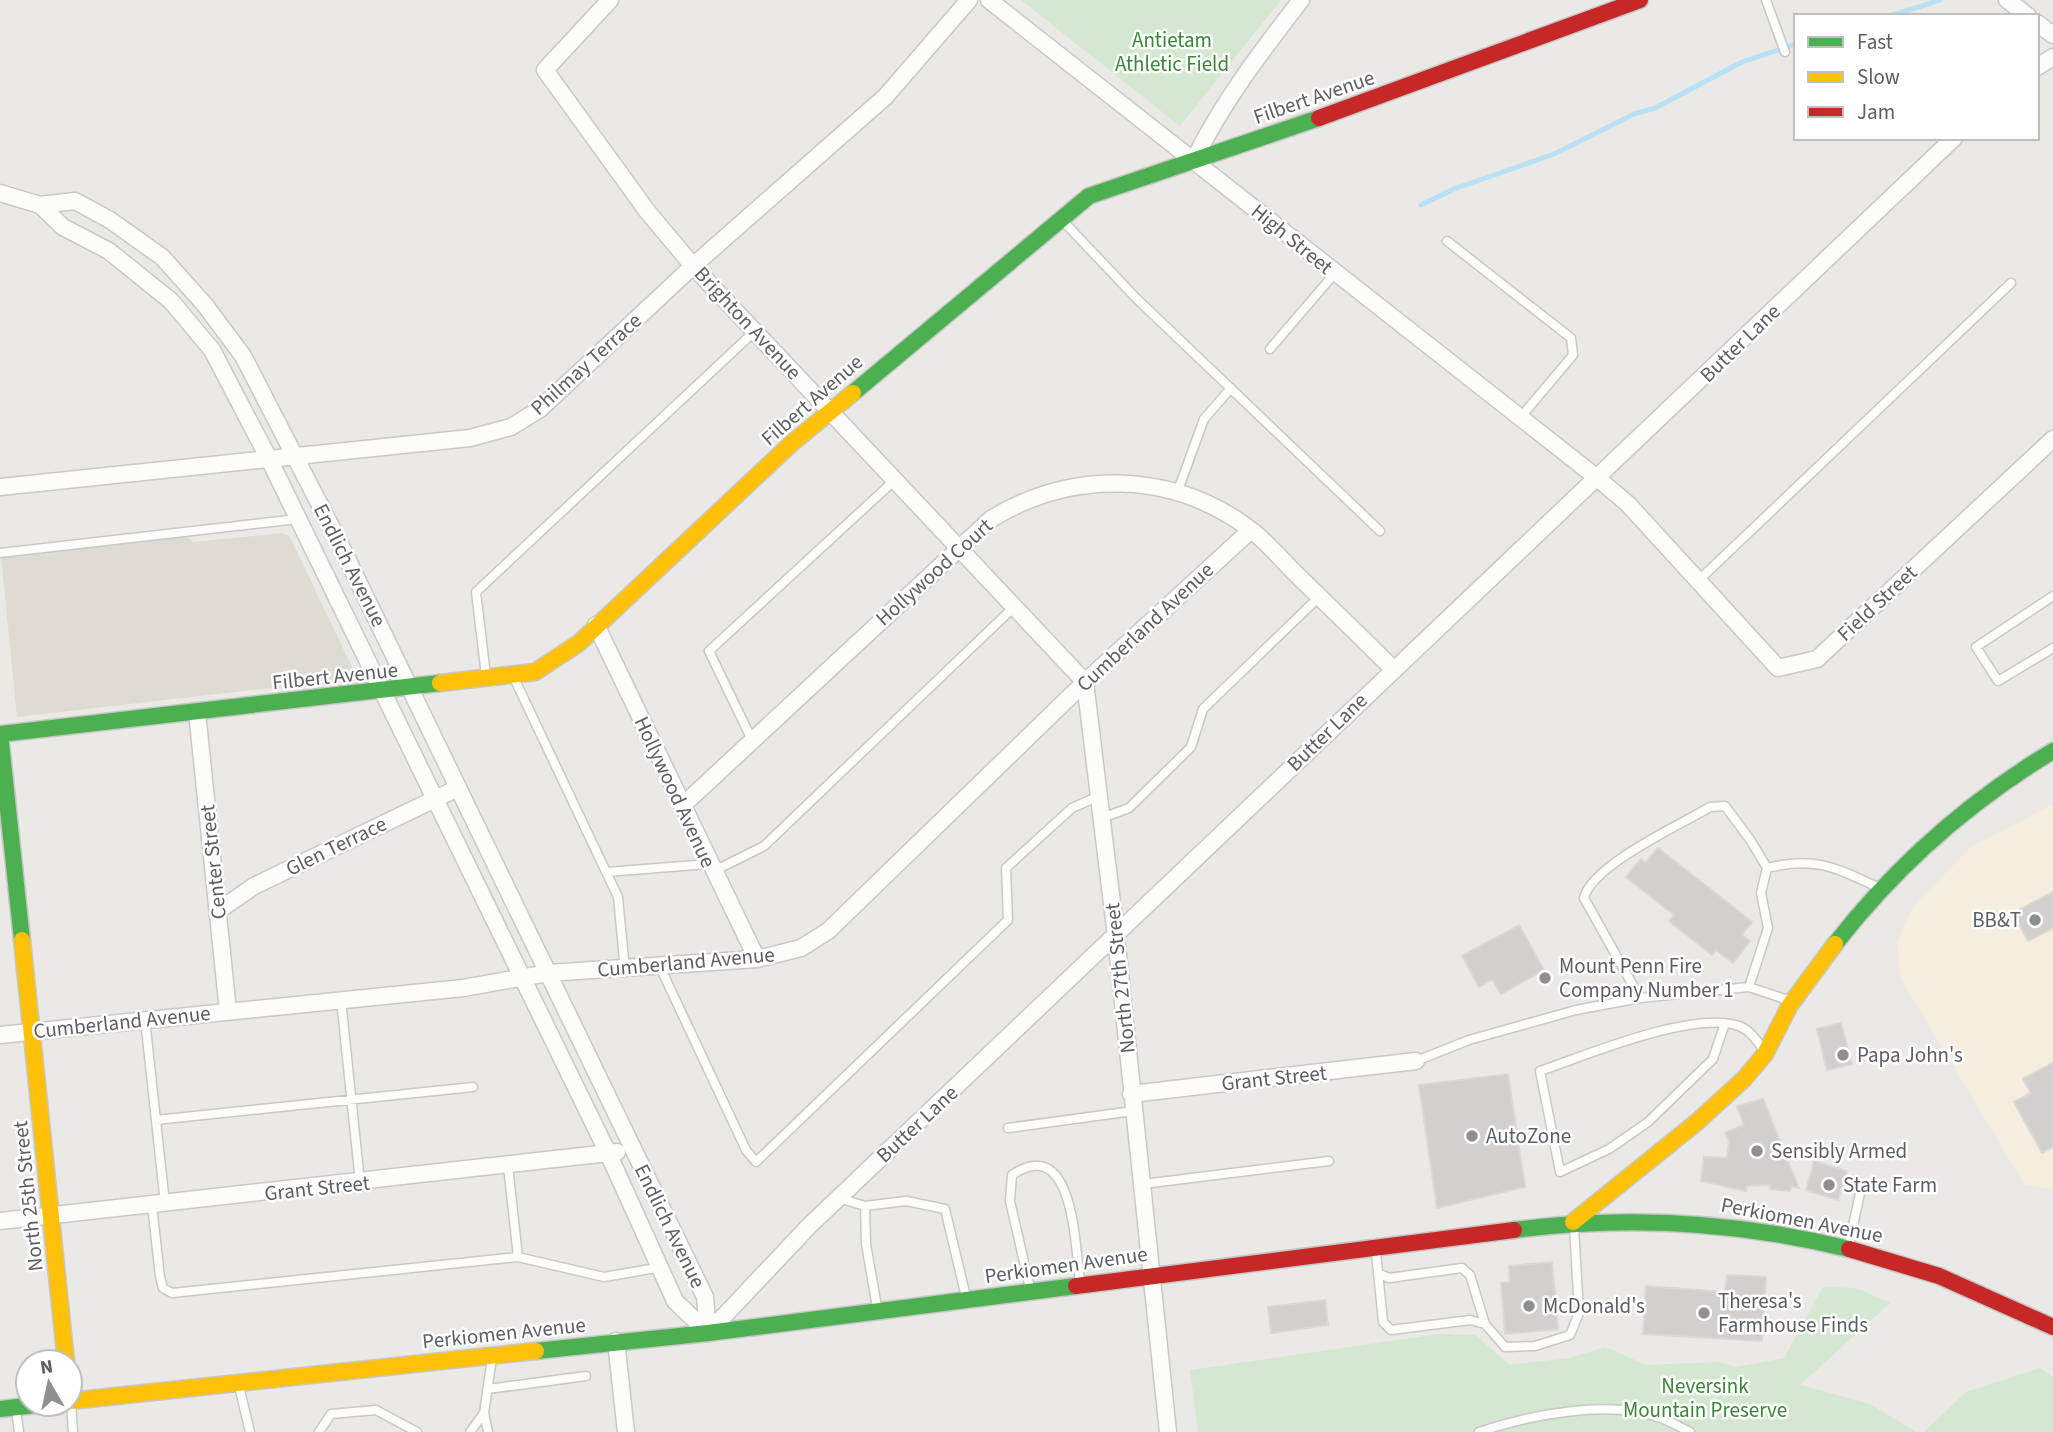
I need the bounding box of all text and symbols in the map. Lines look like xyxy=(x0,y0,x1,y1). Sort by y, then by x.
legend xyxy=(1794,14,2039,140)
park label: Antietam Athletic Field xyxy=(1115,25,1229,79)
text: Fast xyxy=(1857,27,1893,57)
street label: Filbert Avenue xyxy=(1249,62,1379,132)
text: Slow xyxy=(1857,62,1900,92)
text: Jam xyxy=(1857,97,1895,127)
street label: High Street xyxy=(1245,197,1339,281)
street label: Brighton Avenue xyxy=(687,260,809,386)
street label: Butter Lane xyxy=(1693,297,1787,389)
street label: Philmay Terrace xyxy=(524,306,648,422)
street label: Filbert Avenue xyxy=(755,347,869,453)
street label: Endlich Avenue xyxy=(306,498,394,632)
street label: Hollywood Court xyxy=(869,511,999,633)
street label: Cumberland Avenue xyxy=(1070,555,1220,699)
street label: Field Street xyxy=(1830,558,1924,648)
street label: Filbert Avenue xyxy=(271,654,399,698)
street label: Butter Lane xyxy=(1280,686,1374,778)
street label: Hollywood Avenue xyxy=(627,711,723,873)
street label: Center Street xyxy=(192,803,234,921)
street label: Glen Terrace xyxy=(280,809,392,883)
street label: North 27th Street xyxy=(1097,901,1143,1055)
place label: BB&T xyxy=(1972,905,2021,935)
marker: BB&T xyxy=(2027,912,2043,928)
street label: Cumberland Avenue xyxy=(596,939,776,985)
place label: Mount Penn Fire Company Number 1 xyxy=(1559,951,1734,1005)
marker: Mount Penn Fire Company Number 1 xyxy=(1537,970,1553,986)
street label: Cumberland Avenue xyxy=(32,998,212,1046)
place label: Papa John's xyxy=(1857,1040,1963,1070)
marker: Papa John's xyxy=(1835,1047,1851,1063)
street label: Grant Street xyxy=(1220,1058,1328,1098)
street label: Butter Lane xyxy=(870,1078,964,1170)
street label: North 25th Street xyxy=(5,1119,51,1273)
place label: AutoZone xyxy=(1486,1121,1571,1151)
marker: AutoZone xyxy=(1464,1128,1480,1144)
place label: Sensibly Armed xyxy=(1771,1136,1907,1166)
marker: Sensibly Armed xyxy=(1749,1143,1765,1159)
street label: Endlich Avenue xyxy=(627,1159,713,1293)
street label: Grant Street xyxy=(263,1168,371,1208)
place label: State Farm xyxy=(1843,1170,1937,1200)
marker: State Farm xyxy=(1821,1177,1837,1193)
street label: Perkiomen Avenue xyxy=(1719,1190,1885,1250)
street label: Perkiomen Avenue xyxy=(983,1239,1149,1291)
place label: Theresa's Farmhouse Finds xyxy=(1718,1286,1868,1340)
place label: McDonald's xyxy=(1543,1291,1645,1321)
marker: McDonald's xyxy=(1521,1298,1537,1314)
marker: Theresa's Farmhouse Finds xyxy=(1696,1305,1712,1321)
street label: Perkiomen Avenue xyxy=(421,1309,587,1357)
north arrow xyxy=(14,1348,84,1418)
text: N xyxy=(38,1353,55,1382)
park label: Neversink Mountain Preserve xyxy=(1623,1371,1787,1425)

